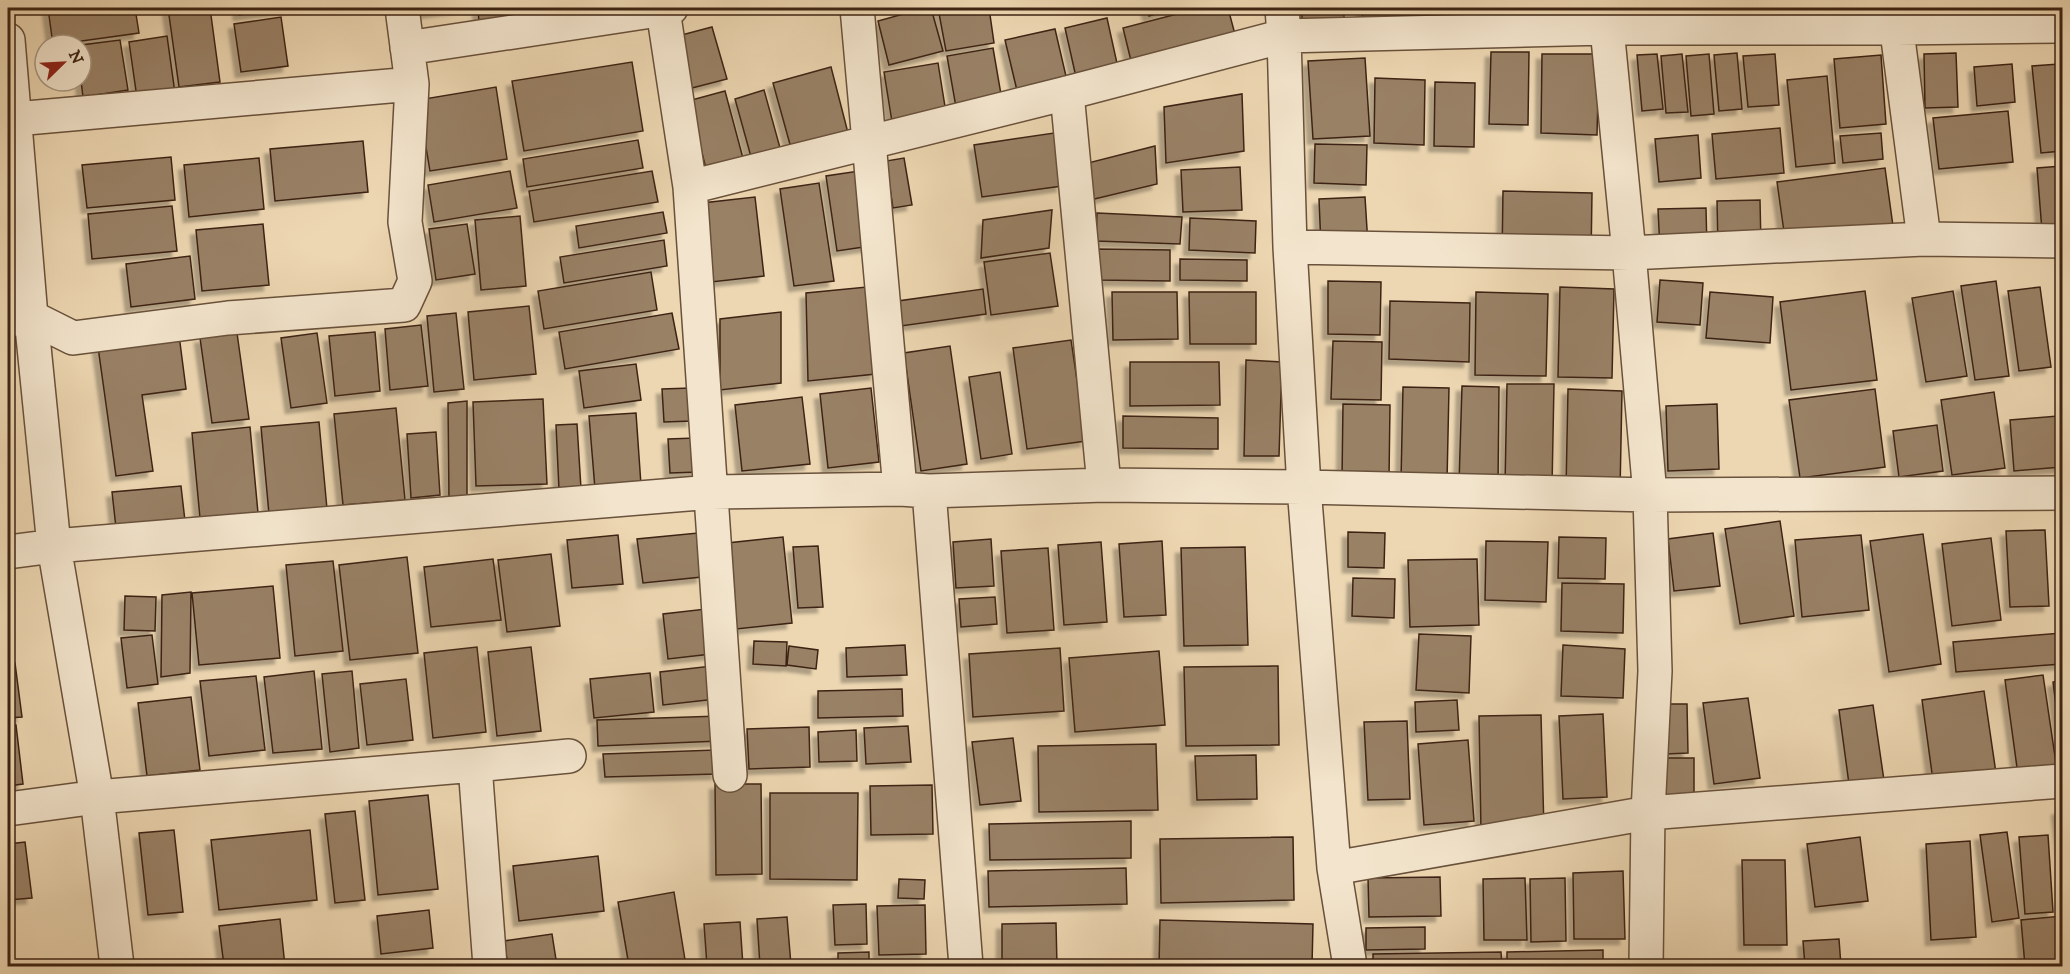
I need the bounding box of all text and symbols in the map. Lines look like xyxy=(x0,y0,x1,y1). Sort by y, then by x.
north arrow xyxy=(33,33,93,93)
text: N xyxy=(64,47,88,67)

